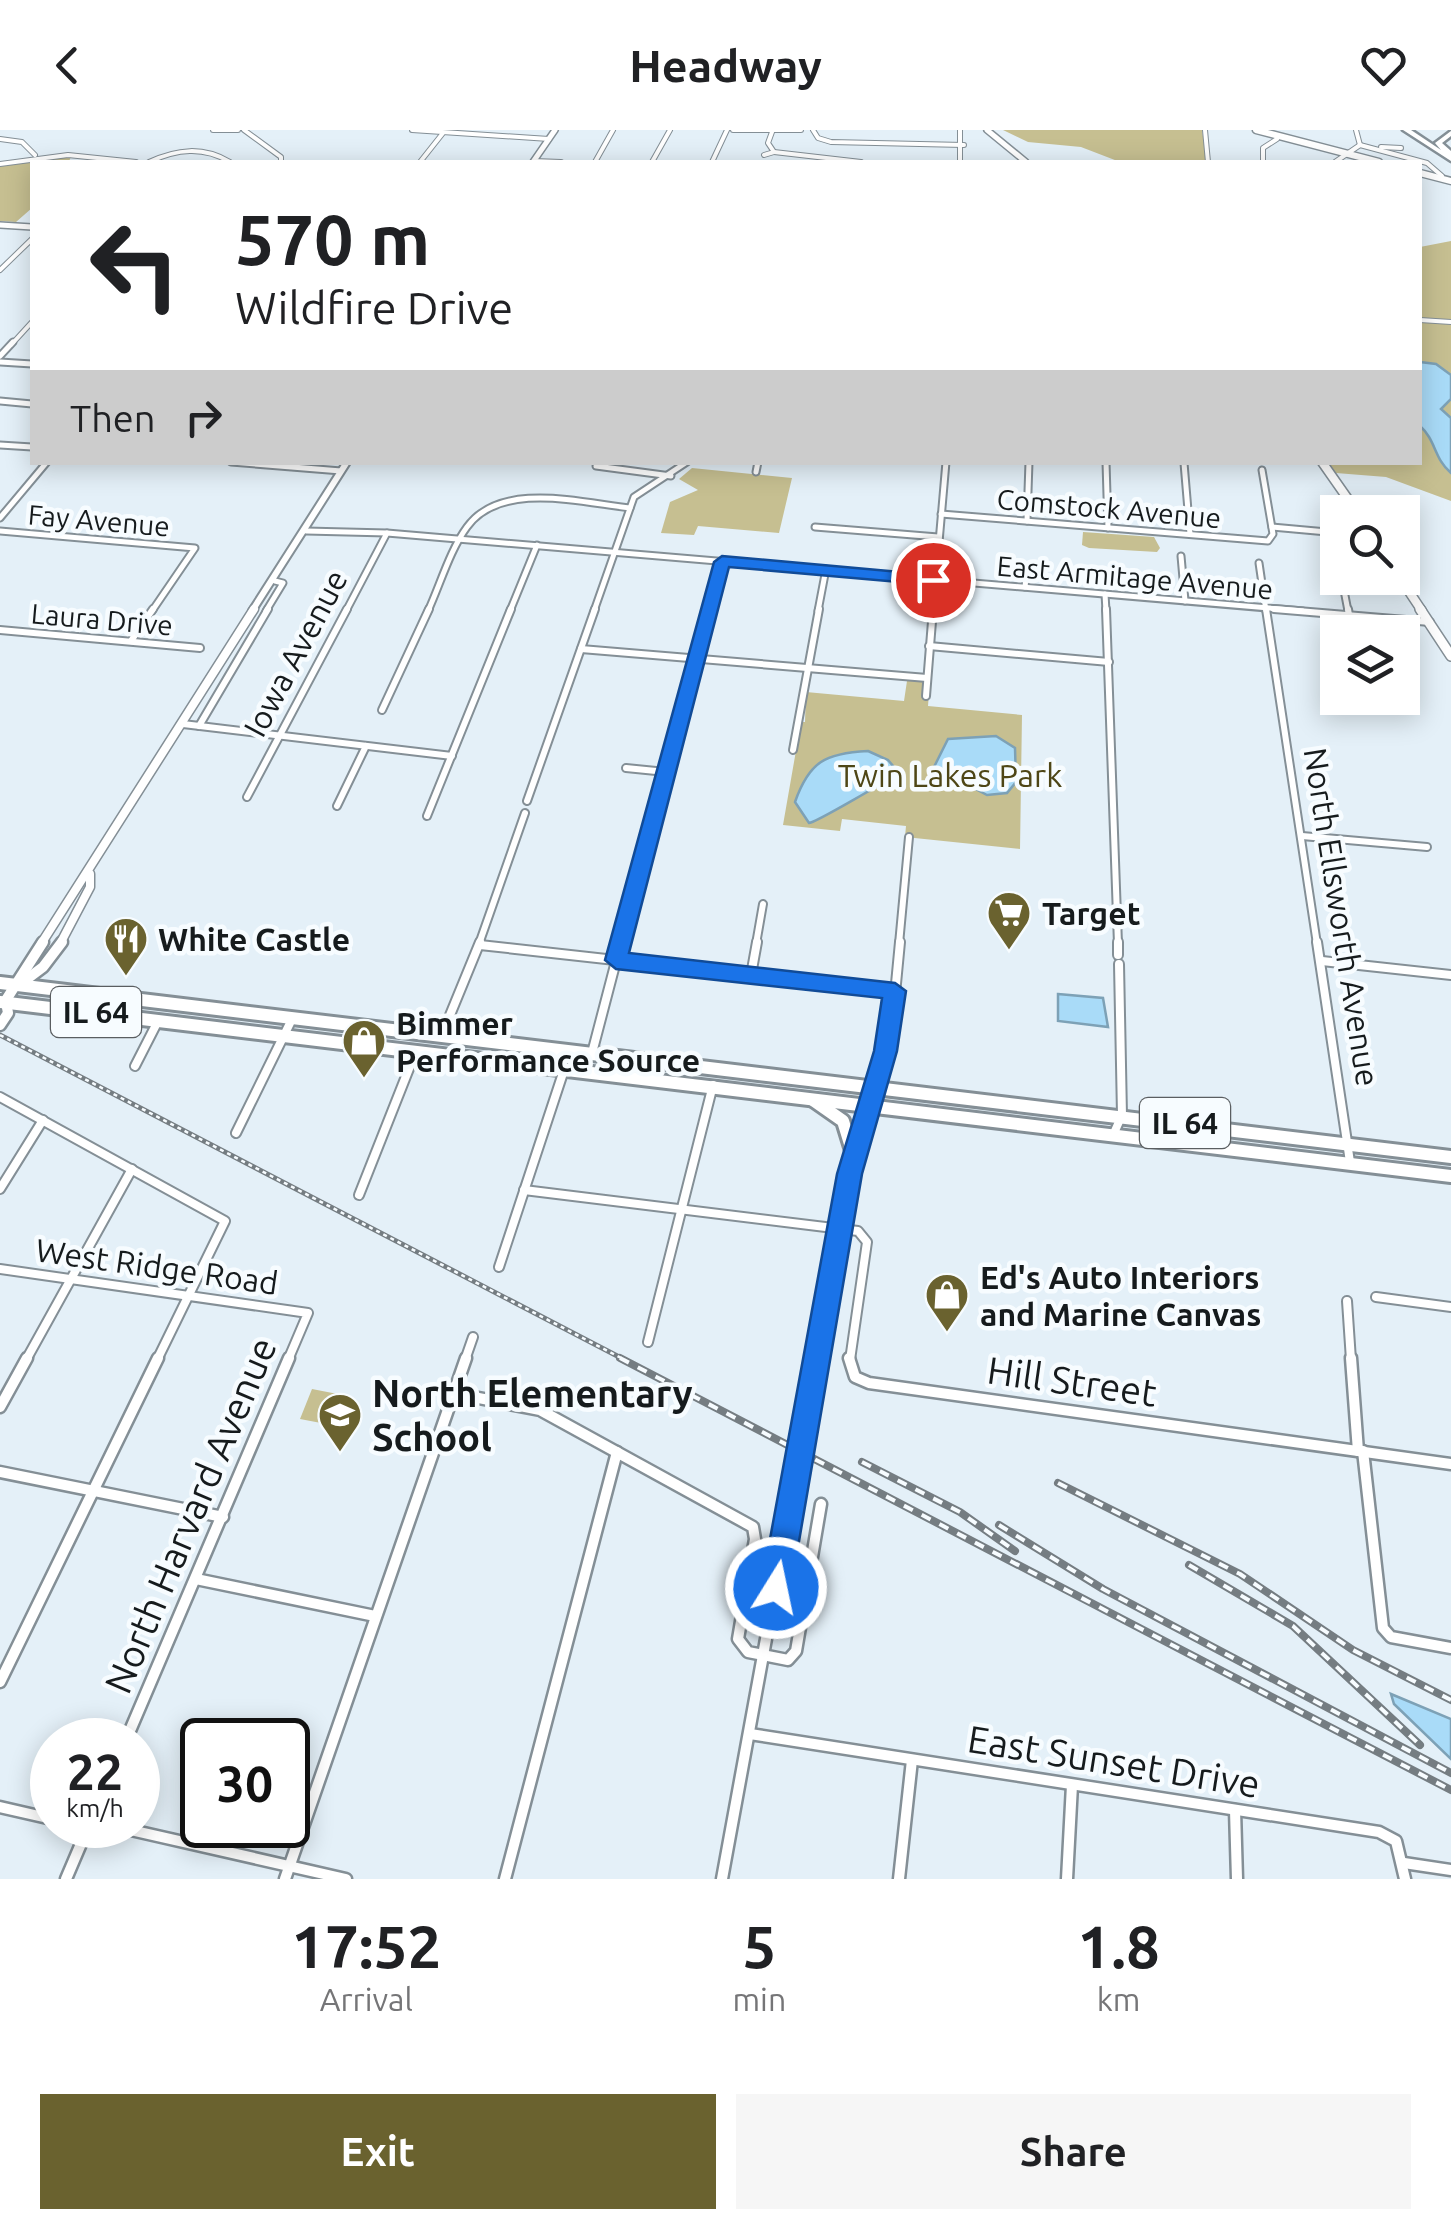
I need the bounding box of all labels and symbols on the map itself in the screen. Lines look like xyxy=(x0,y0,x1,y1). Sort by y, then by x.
street label: Comstock Avenue xyxy=(996,483,1222,533)
street label: Fay Avenue xyxy=(27,498,171,542)
pin xyxy=(891,538,976,623)
street label: East Armitage Avenue xyxy=(996,549,1274,605)
street label: Iowa Avenue xyxy=(236,564,354,742)
street label: Laura Drive xyxy=(30,597,174,641)
street label: North Ellsworth Avenue xyxy=(1297,745,1387,1089)
park label: Twin Lakes Park xyxy=(838,757,1062,793)
supermarket icon: Target xyxy=(986,890,1032,951)
place label: Target xyxy=(1042,895,1140,931)
restaurant icon: White Castle xyxy=(103,916,149,977)
place label: White Castle xyxy=(158,921,350,957)
road number: IL 64 xyxy=(51,987,141,1037)
place label: Bimmer Performance Source xyxy=(396,1005,700,1078)
shop icon: Bimmer Performance Source xyxy=(341,1018,387,1079)
road number: IL 64 xyxy=(1140,1098,1230,1148)
street label: West Ridge Road xyxy=(34,1231,280,1301)
place label: Ed's Auto Interiors and Marine Canvas xyxy=(980,1259,1261,1332)
shop icon: Ed's Auto Interiors and Marine Canvas xyxy=(924,1272,970,1333)
street label: North Harvard Avenue xyxy=(96,1331,284,1699)
street label: Hill Street xyxy=(985,1348,1159,1414)
place label: North Elementary School xyxy=(372,1372,693,1458)
school or university icon: North Elementary School xyxy=(317,1392,363,1453)
position arrow xyxy=(724,1536,828,1640)
street label: East Sunset Drive xyxy=(965,1717,1263,1805)
speed limit sign: 30 xyxy=(180,1718,310,1848)

